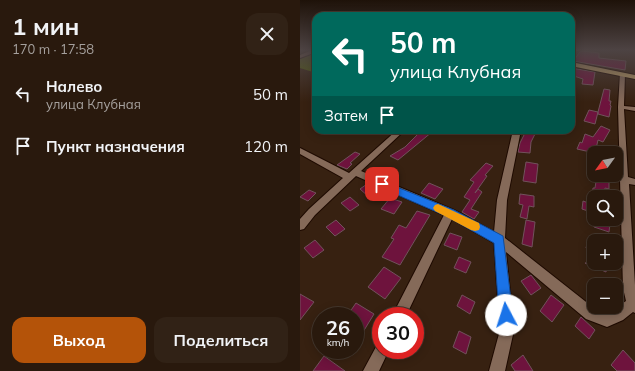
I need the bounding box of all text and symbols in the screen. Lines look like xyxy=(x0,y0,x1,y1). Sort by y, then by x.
text: 1 мин xyxy=(12,11,79,41)
button: close xyxy=(246,13,288,55)
text: 50 m xyxy=(390,25,456,60)
icon: left xyxy=(324,28,376,80)
text: 170 m · 17:58 xyxy=(12,41,94,57)
text: улица Клубная xyxy=(390,60,521,83)
text: Налево xyxy=(46,77,102,96)
icon: left xyxy=(12,83,34,105)
text: 50 m xyxy=(253,85,288,104)
text: улица Клубная xyxy=(46,96,141,112)
icon: arrive xyxy=(376,104,398,126)
text: Затем xyxy=(324,106,368,125)
icon: arrive xyxy=(12,135,34,157)
text: Пункт назначения xyxy=(46,137,185,156)
text: 120 m xyxy=(244,137,288,156)
north arrow xyxy=(587,146,623,182)
map controls xyxy=(587,146,623,314)
pin xyxy=(365,167,399,201)
icon: arrive xyxy=(371,173,393,195)
button: search xyxy=(587,190,623,226)
button: + xyxy=(587,234,623,270)
button: − xyxy=(587,278,623,314)
position arrow xyxy=(485,294,527,336)
speed limit sign: 30 xyxy=(372,307,424,359)
text: 26 xyxy=(326,315,350,340)
button: Выход xyxy=(12,317,146,363)
button: Поделиться xyxy=(154,317,288,363)
text: km/h xyxy=(327,336,349,349)

